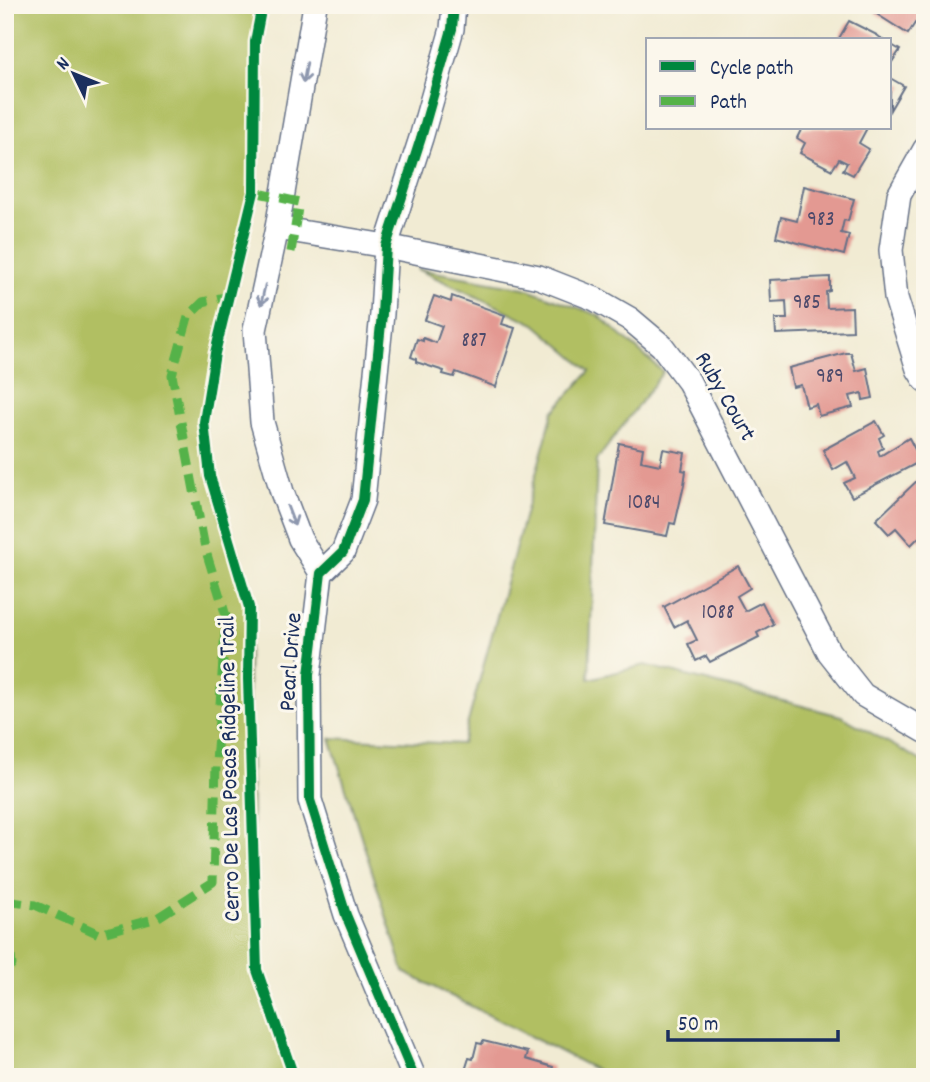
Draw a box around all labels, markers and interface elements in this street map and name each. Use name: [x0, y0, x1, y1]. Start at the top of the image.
north arrow: [38, 38, 108, 108]
legend: [646, 38, 892, 130]
text: N: [51, 52, 77, 77]
text: Cycle path: [710, 55, 793, 85]
one-way arrow: [298, 61, 311, 84]
text: Path: [710, 89, 747, 119]
house number: 983: [807, 206, 835, 236]
one-way arrow: [255, 283, 269, 306]
house number: 985: [793, 289, 821, 319]
house number: 887: [462, 327, 486, 357]
street label: Ruby Court: [685, 346, 763, 448]
house number: 989: [816, 363, 844, 393]
house number: 1084: [627, 489, 661, 519]
one-way arrow: [286, 505, 299, 527]
house number: 1088: [702, 599, 734, 629]
street label: Pearl Drive: [272, 611, 312, 713]
street label: Cerro De Las Posas Ridgeline Trail: [211, 616, 251, 922]
scale bar: [668, 998, 837, 1042]
text: 50 m: [678, 1011, 718, 1041]

